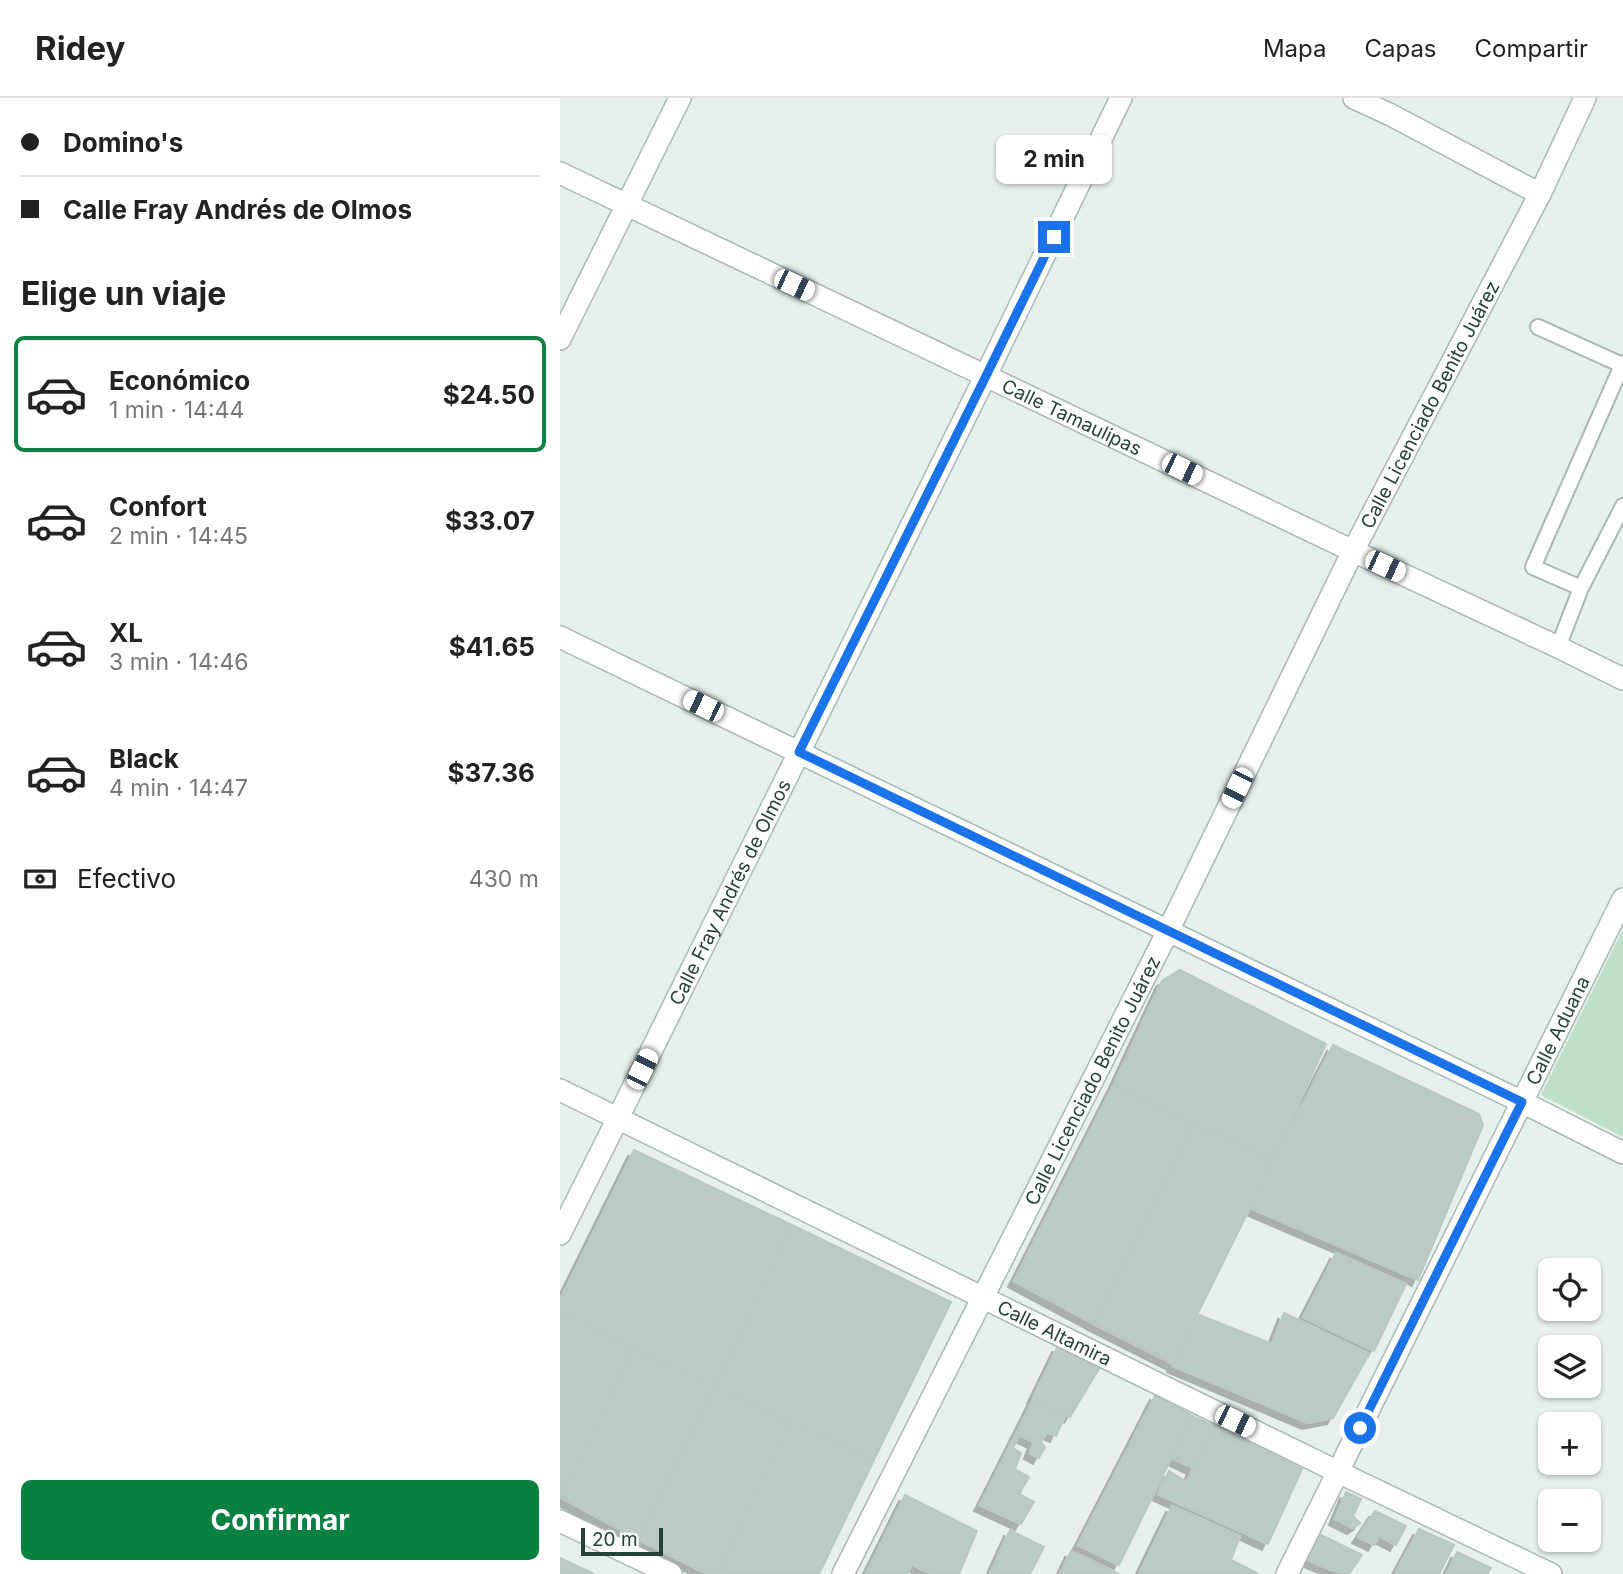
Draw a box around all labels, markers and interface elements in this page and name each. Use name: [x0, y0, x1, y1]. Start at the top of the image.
text: Ridey: [35, 28, 125, 68]
text: Mapa: [1263, 34, 1326, 63]
text: Capas: [1364, 34, 1437, 63]
text: Compartir: [1475, 34, 1588, 63]
text: Domino's: [63, 127, 183, 158]
callout: 2 min: [996, 136, 1112, 184]
text: 2 min: [1023, 145, 1085, 173]
text: Calle Fray Andrés de Olmos: [63, 194, 412, 225]
route end: [1038, 221, 1070, 253]
car: [771, 267, 818, 303]
text: Elige un viaje: [21, 274, 226, 313]
street label: Calle Licenciado Benito Juárez: [1356, 277, 1504, 532]
icon: car: [25, 363, 88, 426]
text: Económico: [109, 365, 250, 396]
street label: Calle Tamaulipas: [998, 374, 1145, 461]
text: $24.50: [443, 379, 535, 410]
text: 1 min · 14:44: [109, 396, 244, 424]
car: [1159, 450, 1206, 488]
icon: car: [25, 489, 88, 552]
text: Confort: [109, 491, 207, 522]
text: $33.07: [445, 505, 535, 536]
text: 2 min · 14:45: [109, 522, 248, 550]
car: [1362, 548, 1409, 584]
icon: car: [25, 615, 88, 678]
text: XL: [109, 617, 143, 648]
text: $41.65: [449, 631, 535, 662]
text: 3 min · 14:46: [109, 648, 249, 676]
car: [680, 687, 727, 725]
icon: car: [25, 741, 88, 804]
text: Black: [109, 743, 179, 774]
text: $37.36: [448, 757, 535, 788]
car: [1219, 765, 1256, 811]
text: 4 min · 14:47: [109, 774, 248, 802]
street label: Calle Fray Andrés de Olmos: [665, 776, 796, 1009]
icon: cash: [21, 860, 59, 898]
text: Efectivo: [77, 863, 176, 894]
text: 430 m: [469, 865, 539, 893]
street label: Calle Licenciado Benito Juárez: [1020, 952, 1165, 1209]
street label: Calle Aduana: [1521, 972, 1595, 1089]
car: [624, 1046, 661, 1092]
map controls: [1538, 1258, 1601, 1552]
button: locate: [1538, 1258, 1601, 1321]
street label: Calle Altamira: [994, 1296, 1115, 1371]
button: layers: [1538, 1335, 1601, 1398]
car: [1212, 1402, 1259, 1440]
route start: [1344, 1412, 1376, 1444]
button: +: [1538, 1412, 1601, 1475]
button: Confirmar: [21, 1480, 539, 1560]
button: −: [1538, 1489, 1601, 1552]
scale bar: [581, 1525, 663, 1557]
text: 20 m: [592, 1528, 638, 1551]

